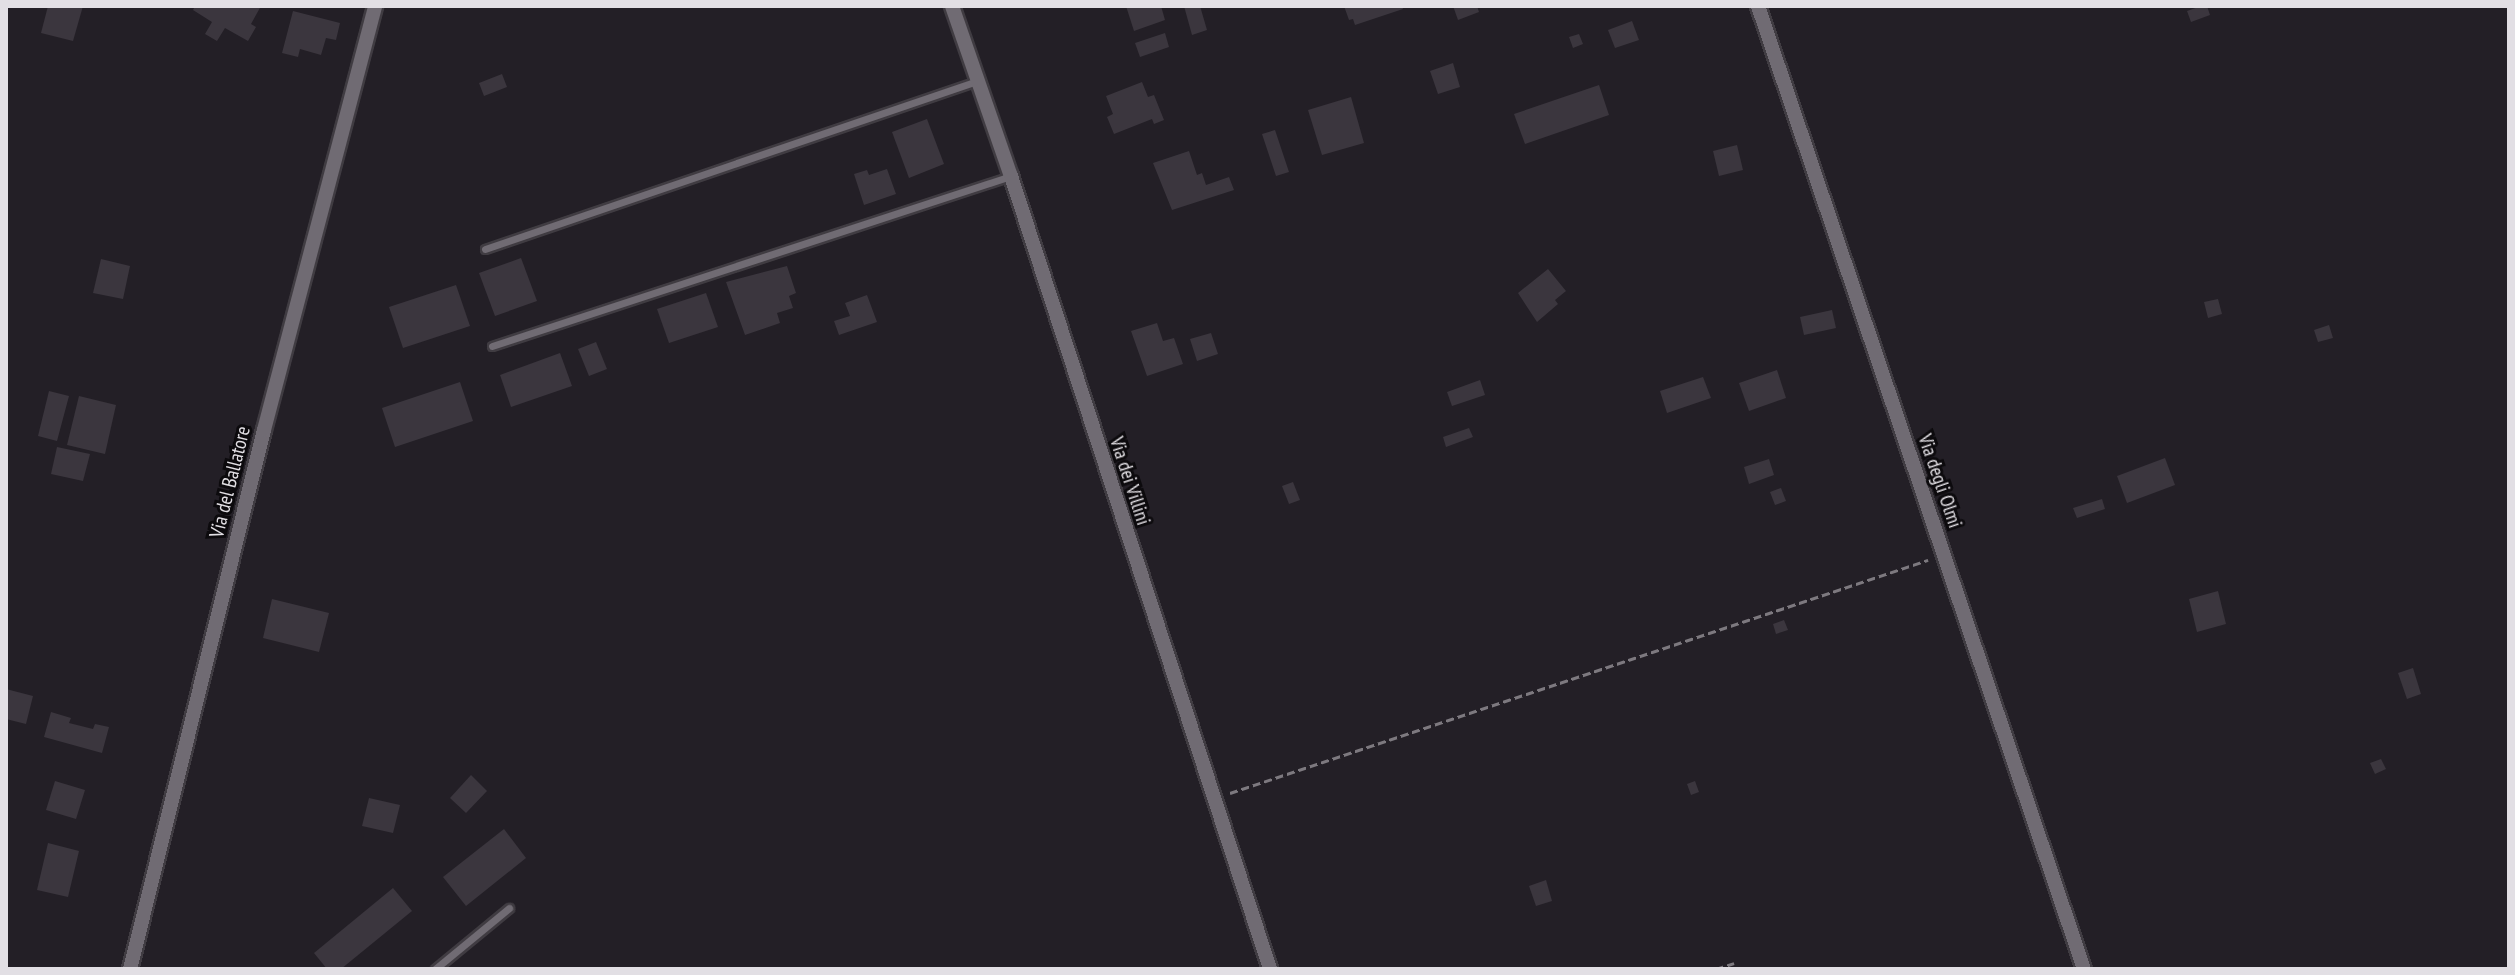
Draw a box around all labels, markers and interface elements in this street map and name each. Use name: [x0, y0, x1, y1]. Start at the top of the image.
street label: Via del Ballatore: [205, 424, 255, 540]
street label: Via degli Olmi: [1913, 431, 1967, 531]
street label: Via dei Villini: [1104, 434, 1156, 528]

